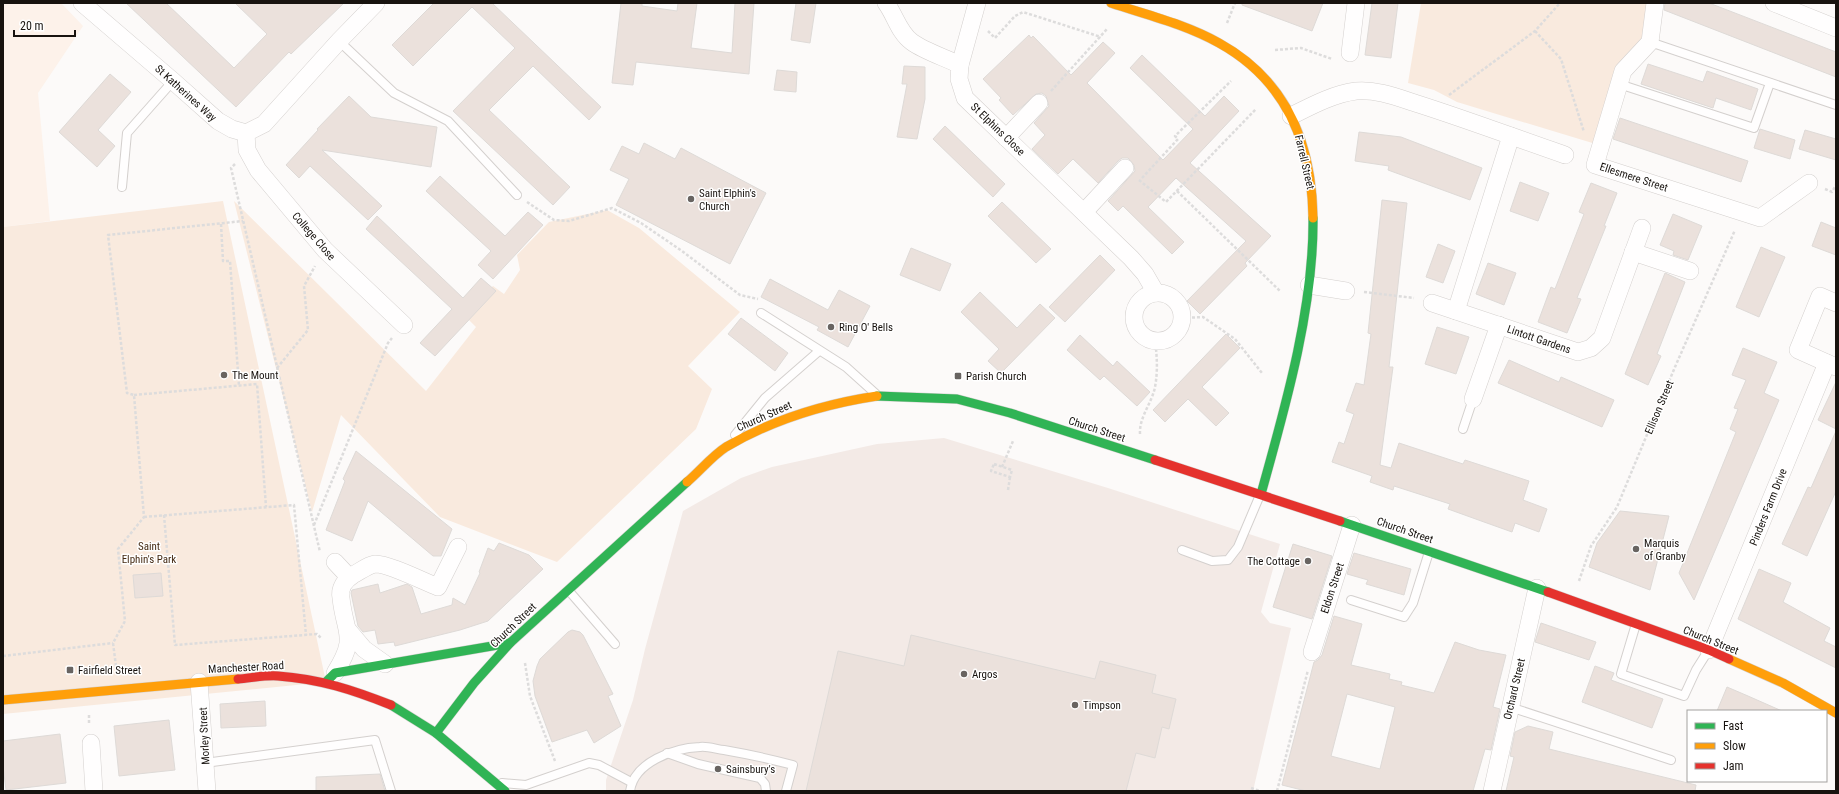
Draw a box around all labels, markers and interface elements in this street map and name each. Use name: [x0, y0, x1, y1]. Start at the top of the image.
scale bar: [14, 12, 75, 38]
text: 20 m: [20, 19, 44, 33]
street label: St Katherines Way: [152, 62, 219, 125]
street label: St Elphins Close: [968, 100, 1027, 158]
street label: Farrell Street: [1292, 134, 1317, 191]
street label: Ellesmere Street: [1598, 160, 1670, 195]
place label: Saint Elphin's Church: [699, 187, 756, 213]
marker: Saint Elphin's Church: [686, 194, 696, 204]
street label: College Close: [289, 210, 338, 263]
place label: Ring O' Bells: [839, 321, 893, 334]
marker: Ring O' Bells: [826, 322, 836, 332]
street label: Lintott Gardens: [1505, 322, 1573, 356]
place label: The Mount: [232, 369, 278, 382]
marker: The Mount: [219, 370, 229, 380]
place label: Parish Church: [966, 370, 1027, 383]
marker: Parish Church: [953, 371, 963, 381]
street label: Ellison Street: [1642, 378, 1677, 436]
street label: Church Street: [735, 399, 794, 434]
street label: Church Street: [1067, 414, 1127, 445]
street label: Pinders Farm Drive: [1747, 467, 1790, 548]
street label: Church Street: [1375, 515, 1435, 546]
place label: Marquis of Granby: [1644, 537, 1686, 563]
park label: Saint Elphin's Park: [122, 540, 176, 566]
marker: Marquis of Granby: [1631, 544, 1641, 554]
place label: The Cottage: [1247, 555, 1300, 568]
marker: The Cottage: [1303, 556, 1313, 566]
street label: Eldon Street: [1318, 561, 1347, 615]
street label: Church Street: [488, 600, 539, 650]
street label: Church Street: [1681, 623, 1741, 658]
street label: Orchard Street: [1501, 657, 1528, 721]
street label: Manchester Road: [208, 659, 284, 676]
place label: Fairfield Street: [78, 664, 141, 677]
marker: Fairfield Street: [65, 665, 75, 675]
place label: Argos: [972, 668, 998, 681]
marker: Argos: [959, 669, 969, 679]
place label: Timpson: [1083, 699, 1121, 712]
marker: Timpson: [1070, 700, 1080, 710]
street label: Morley Street: [196, 707, 212, 765]
legend: [1687, 710, 1827, 782]
text: Fast: [1723, 719, 1744, 733]
text: Slow: [1723, 739, 1746, 753]
text: Jam: [1723, 759, 1744, 773]
place label: Sainsbury's: [726, 763, 775, 776]
marker: Sainsbury's: [713, 764, 723, 774]

